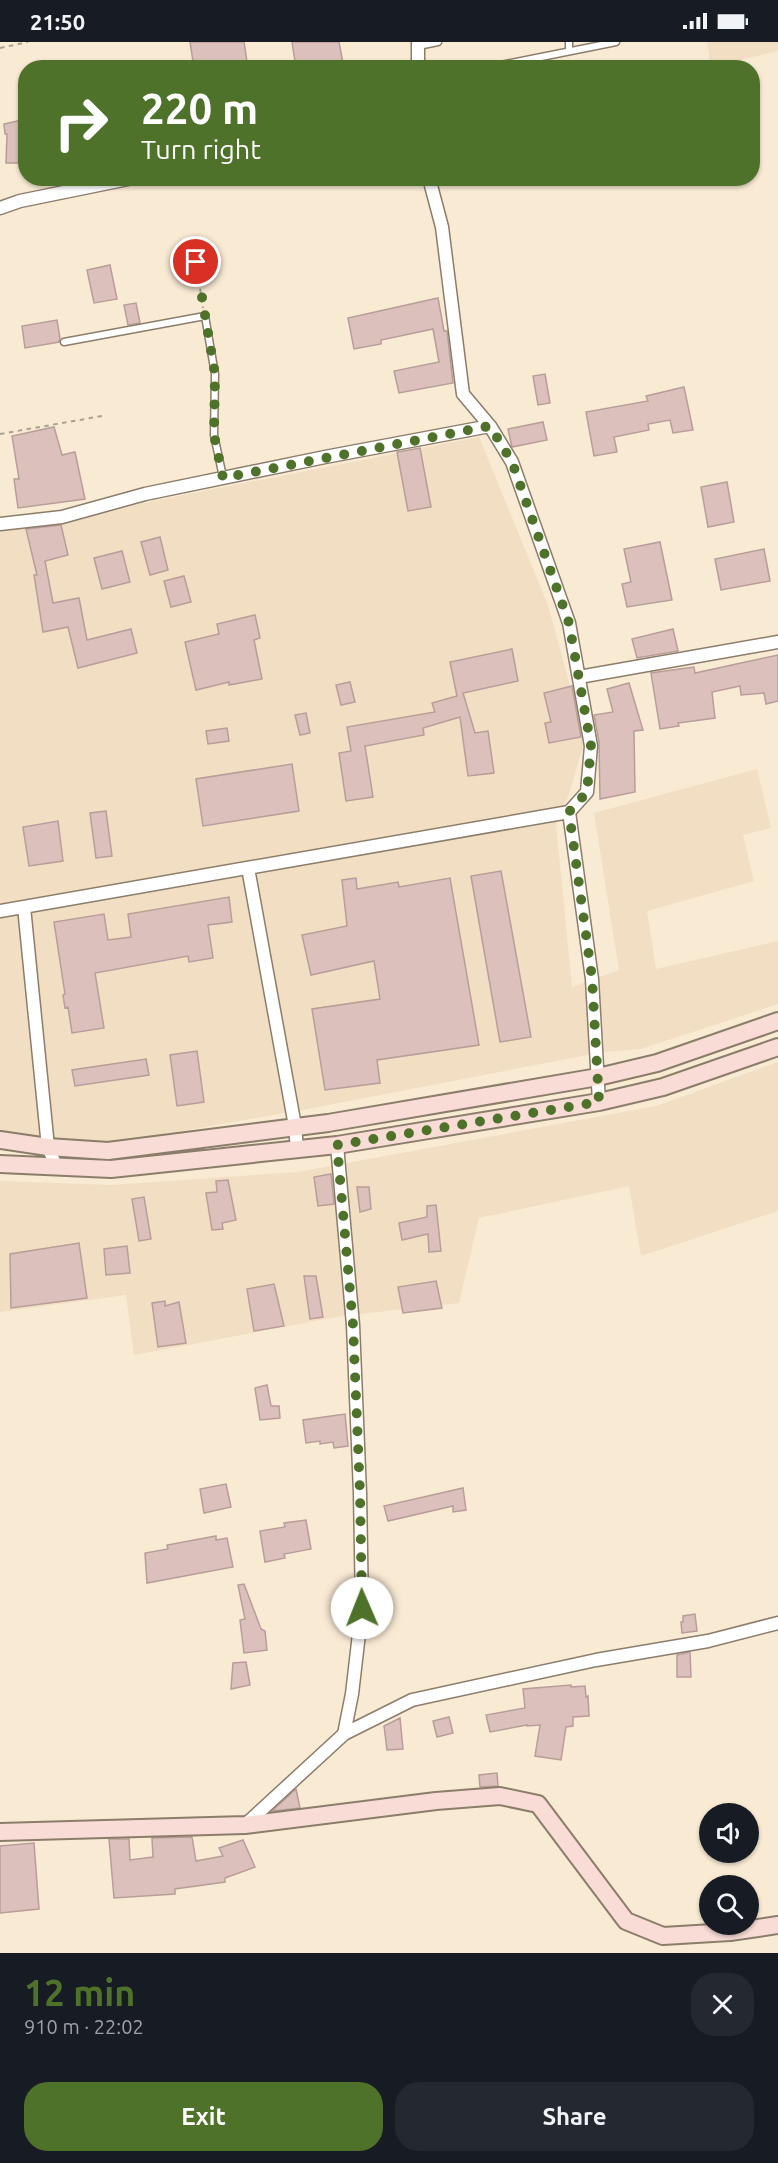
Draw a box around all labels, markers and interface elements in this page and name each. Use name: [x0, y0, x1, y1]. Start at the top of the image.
text: 21:50: [30, 9, 85, 34]
icon: right: [42, 84, 120, 162]
text: 220 m: [141, 85, 258, 132]
text: Turn right: [141, 134, 261, 164]
pin: [170, 236, 221, 287]
icon: arrive: [179, 245, 212, 278]
position arrow: [330, 1576, 394, 1640]
map controls: [699, 1803, 759, 1935]
button: sound: [699, 1803, 759, 1863]
button: search: [699, 1875, 759, 1935]
text: 12 min: [24, 1972, 135, 2013]
button: close: [691, 1973, 754, 2036]
text: 910 m · 22:02: [24, 2015, 144, 2038]
button: Exit: [24, 2082, 383, 2151]
button: Share: [395, 2082, 754, 2151]

